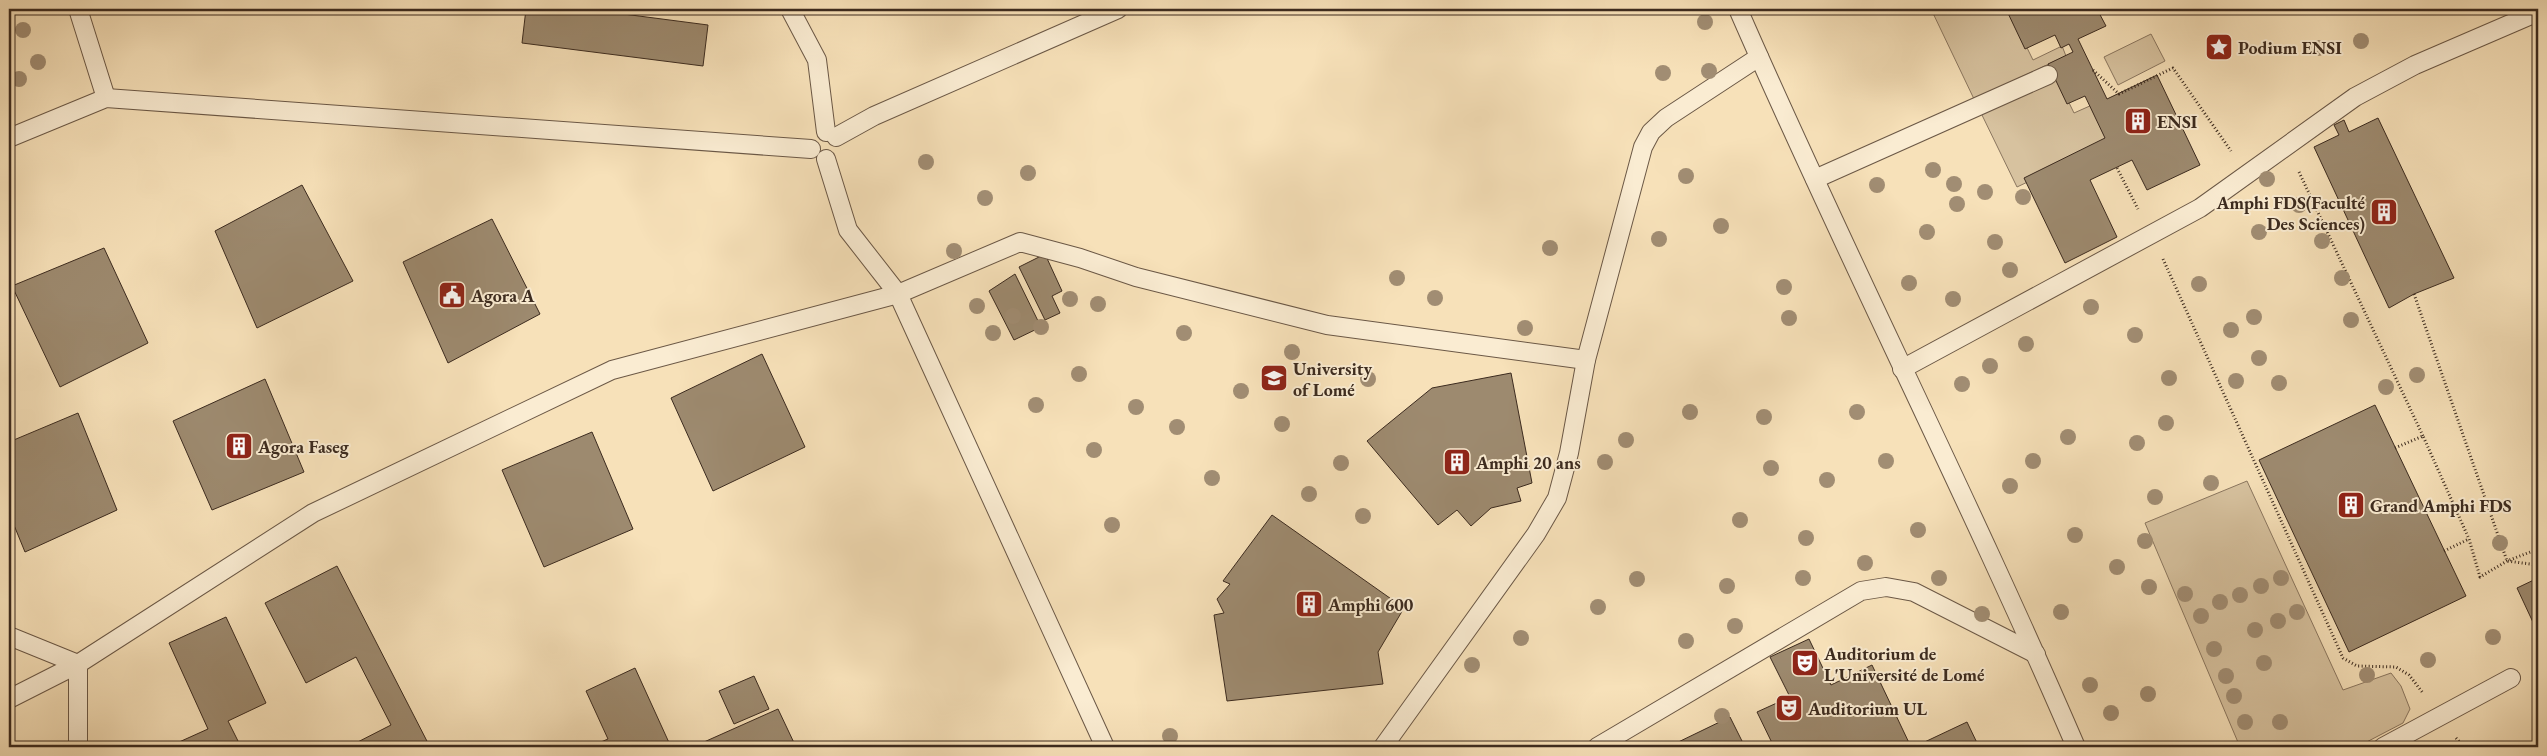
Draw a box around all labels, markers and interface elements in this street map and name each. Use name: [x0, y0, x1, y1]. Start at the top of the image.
place icon: Podium ENSI: [2204, 32, 2234, 62]
place label: Podium ENSI: [2238, 36, 2342, 59]
building icon: ENSI: [2123, 106, 2153, 136]
place label: ENSI: [2157, 110, 2198, 133]
place label: Amphi FDS(Faculté Des Sciences): [2216, 191, 2365, 235]
building icon: Amphi FDS(Faculté Des Sciences): [2369, 197, 2399, 227]
public building icon: Agora A: [437, 280, 467, 310]
place label: Agora A: [470, 284, 535, 307]
place label: University of Lomé: [1293, 357, 1373, 401]
school or university icon: University of Lomé: [1259, 363, 1289, 393]
building icon: Agora Faseg: [224, 431, 254, 461]
place label: Agora Faseg: [257, 435, 350, 458]
building icon: Amphi 20 ans: [1442, 447, 1472, 477]
place label: Amphi 20 ans: [1475, 451, 1581, 474]
building icon: Grand Amphi FDS: [2336, 490, 2366, 520]
place label: Grand Amphi FDS: [2370, 494, 2512, 517]
building icon: Amphi 600: [1294, 589, 1324, 619]
place label: Amphi 600: [1327, 593, 1414, 616]
place label: Auditorium de L'Université de Lomé: [1823, 642, 1985, 686]
theatre icon: Auditorium de L'Université de Lomé: [1790, 648, 1820, 678]
theatre icon: Auditorium UL: [1774, 693, 1804, 723]
place label: Auditorium UL: [1807, 697, 1928, 720]

